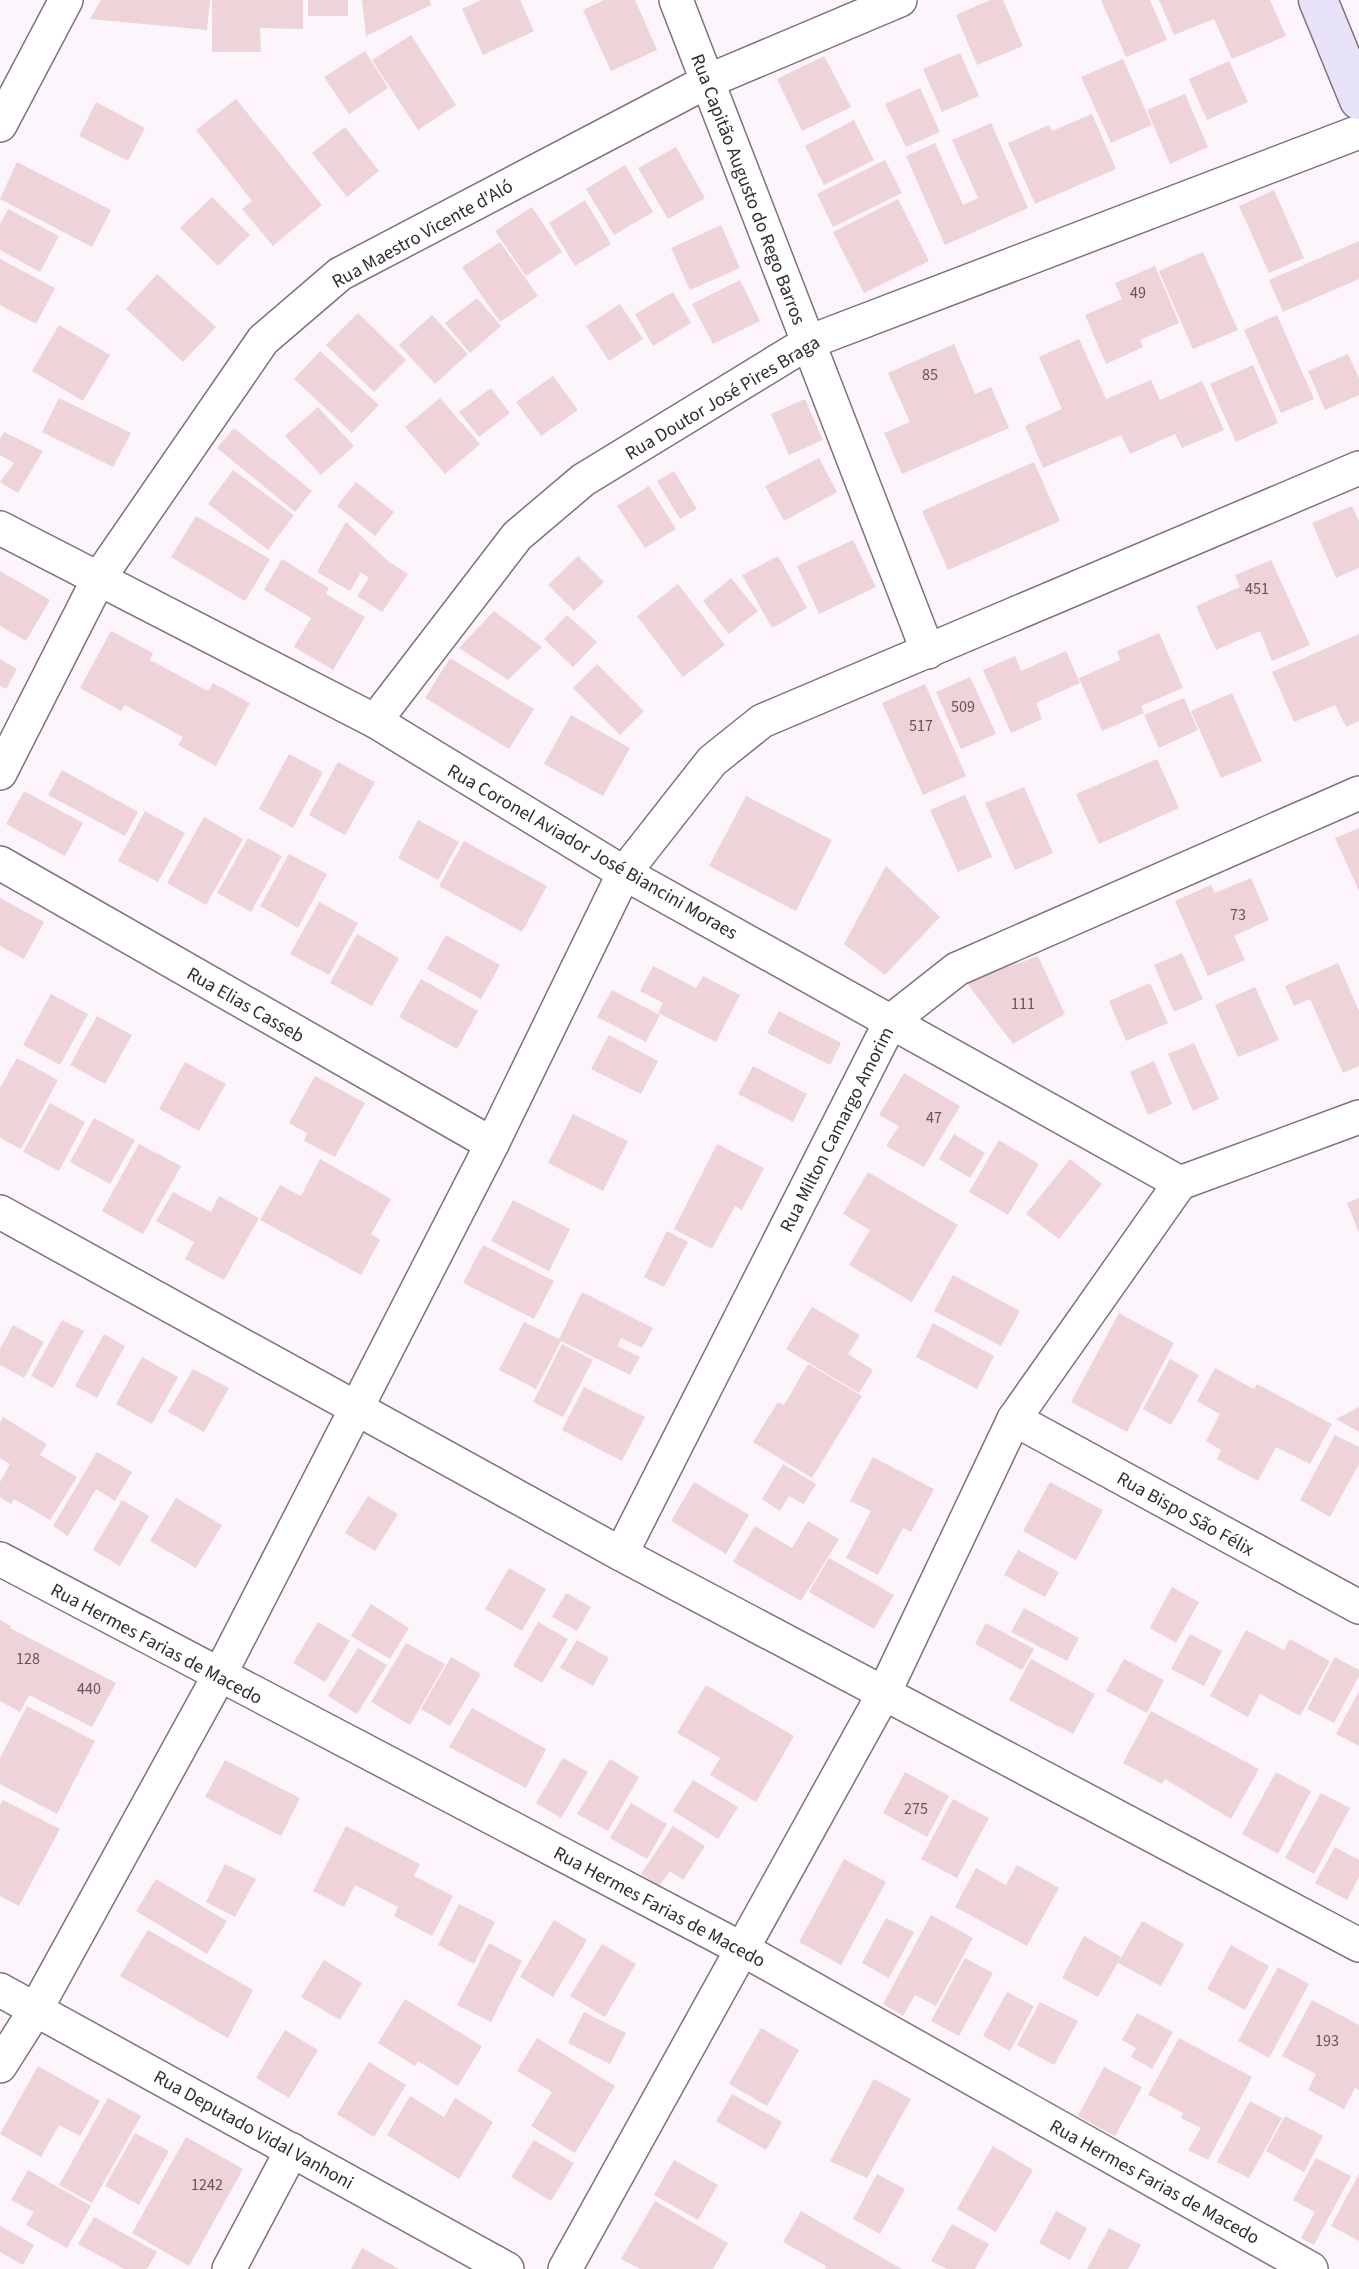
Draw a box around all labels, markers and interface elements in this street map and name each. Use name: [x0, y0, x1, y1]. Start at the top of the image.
street label: Rua Capitão Augusto do Rego Barros: [683, 50, 812, 329]
street label: Rua Maestro Vicente d'Aló: [327, 173, 518, 295]
house number: 49: [1130, 282, 1146, 304]
street label: Rua Doutor José Pires Braga: [620, 329, 825, 467]
house number: 85: [922, 364, 938, 386]
house number: 451: [1245, 578, 1269, 600]
house number: 509: [951, 696, 975, 718]
house number: 517: [909, 715, 933, 737]
street label: Rua Coronel Aviador José Biancini Moraes: [442, 758, 742, 947]
house number: 73: [1230, 904, 1246, 926]
street label: Rua Elias Casseb: [181, 961, 309, 1050]
house number: 111: [1011, 993, 1035, 1015]
street label: Rua Milton Camargo Amorim: [774, 1022, 901, 1237]
house number: 47: [926, 1107, 942, 1129]
street label: Rua Bispo São Félix: [1112, 1465, 1259, 1564]
street label: Rua Hermes Farias de Macedo: [46, 1577, 267, 1712]
house number: 128: [16, 1648, 40, 1670]
house number: 440: [77, 1678, 101, 1700]
house number: 275: [904, 1798, 928, 1820]
street label: Rua Hermes Farias de Macedo: [549, 1840, 770, 1975]
house number: 193: [1315, 2030, 1339, 2052]
street label: Rua Deputado Vidal Vanhoni: [148, 2064, 358, 2197]
street label: Rua Hermes Farias de Macedo: [1044, 2113, 1264, 2251]
house number: 1242: [191, 2174, 223, 2196]

